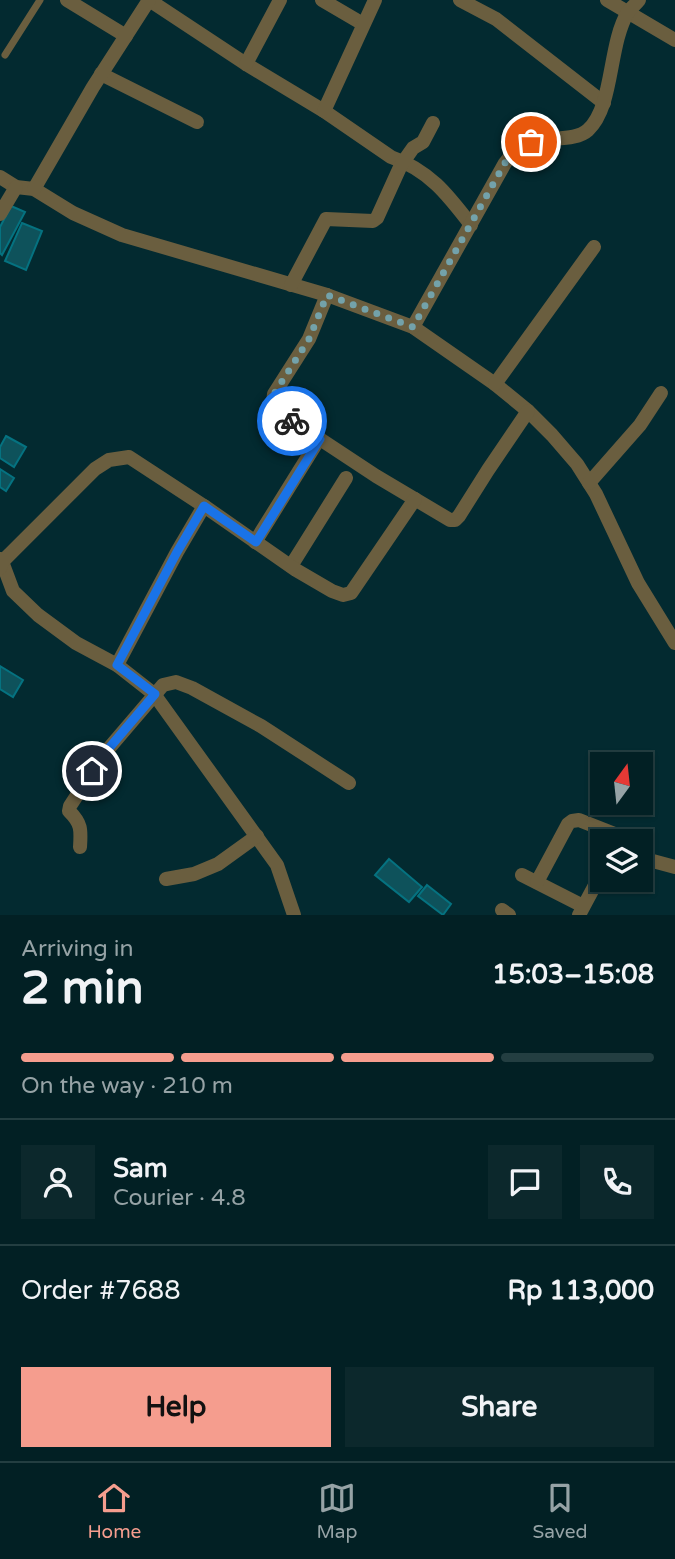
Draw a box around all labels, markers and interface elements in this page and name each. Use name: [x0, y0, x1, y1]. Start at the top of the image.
pin: [501, 112, 561, 172]
icon: bag: [512, 123, 550, 161]
courier: [257, 386, 327, 456]
icon: bike: [273, 402, 311, 440]
pin: [62, 741, 122, 801]
icon: home: [73, 752, 111, 790]
north arrow: [590, 752, 653, 816]
map controls: [590, 752, 653, 892]
button: layers: [590, 829, 653, 892]
text: Arriving in: [21, 935, 134, 963]
text: 15:03–15:08: [492, 959, 654, 990]
text: 2 min: [21, 961, 144, 1016]
text: On the way · 210 m: [21, 1072, 233, 1100]
button: person: [21, 1145, 95, 1219]
button: chat: [488, 1145, 562, 1219]
button: phone: [580, 1145, 654, 1219]
text: Sam: [113, 1153, 168, 1184]
text: Courier · 4.8: [113, 1184, 246, 1212]
text: Order #7688: [21, 1275, 181, 1306]
text: Rp 113,000: [508, 1275, 654, 1306]
button: Help: [21, 1367, 331, 1447]
button: Share: [345, 1367, 654, 1447]
tab: Home: [88, 1479, 141, 1543]
tab: Map: [316, 1479, 357, 1543]
tab: Saved: [533, 1479, 587, 1543]

